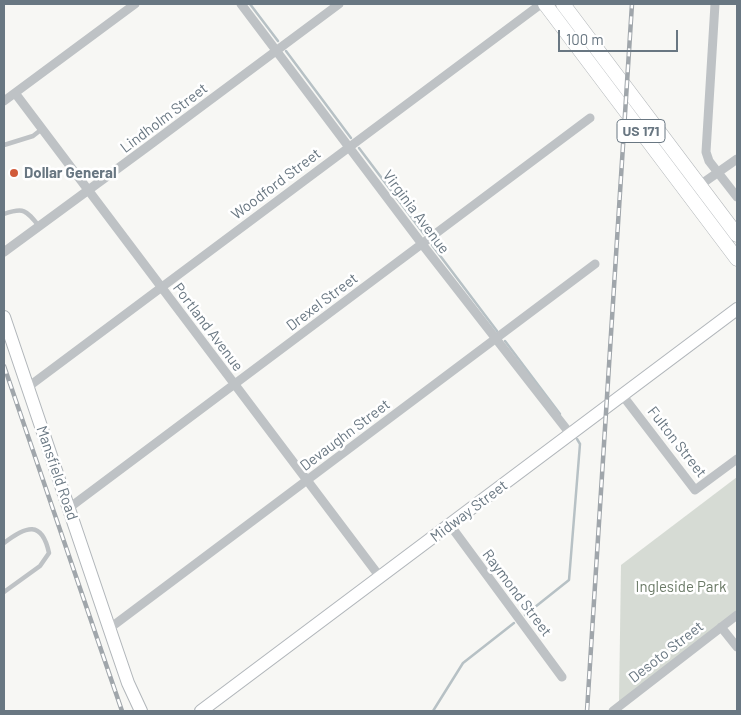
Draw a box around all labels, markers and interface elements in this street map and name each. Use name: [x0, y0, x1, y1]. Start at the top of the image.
scale bar: [561, 20, 681, 52]
text: 100 m: [566, 30, 604, 48]
street label: Lindholm Street: [117, 79, 211, 157]
road number: US 171: [617, 120, 665, 142]
street label: Woodford Street: [228, 145, 324, 223]
place label: Dollar General: [24, 164, 117, 182]
marker: Dollar General: [8, 167, 20, 179]
street label: Virginia Avenue: [379, 167, 453, 257]
street label: Drexel Street: [283, 269, 361, 335]
street label: Portland Avenue: [169, 279, 247, 375]
street label: Devaughn Street: [297, 395, 393, 475]
street label: Fulton Street: [644, 403, 710, 481]
street label: Mansfield Road: [32, 423, 82, 523]
street label: Midway Street: [427, 476, 511, 546]
street label: Raymond Street: [478, 546, 556, 640]
park label: Ingleside Park: [635, 578, 727, 596]
street label: Desoto Street: [625, 617, 707, 687]

